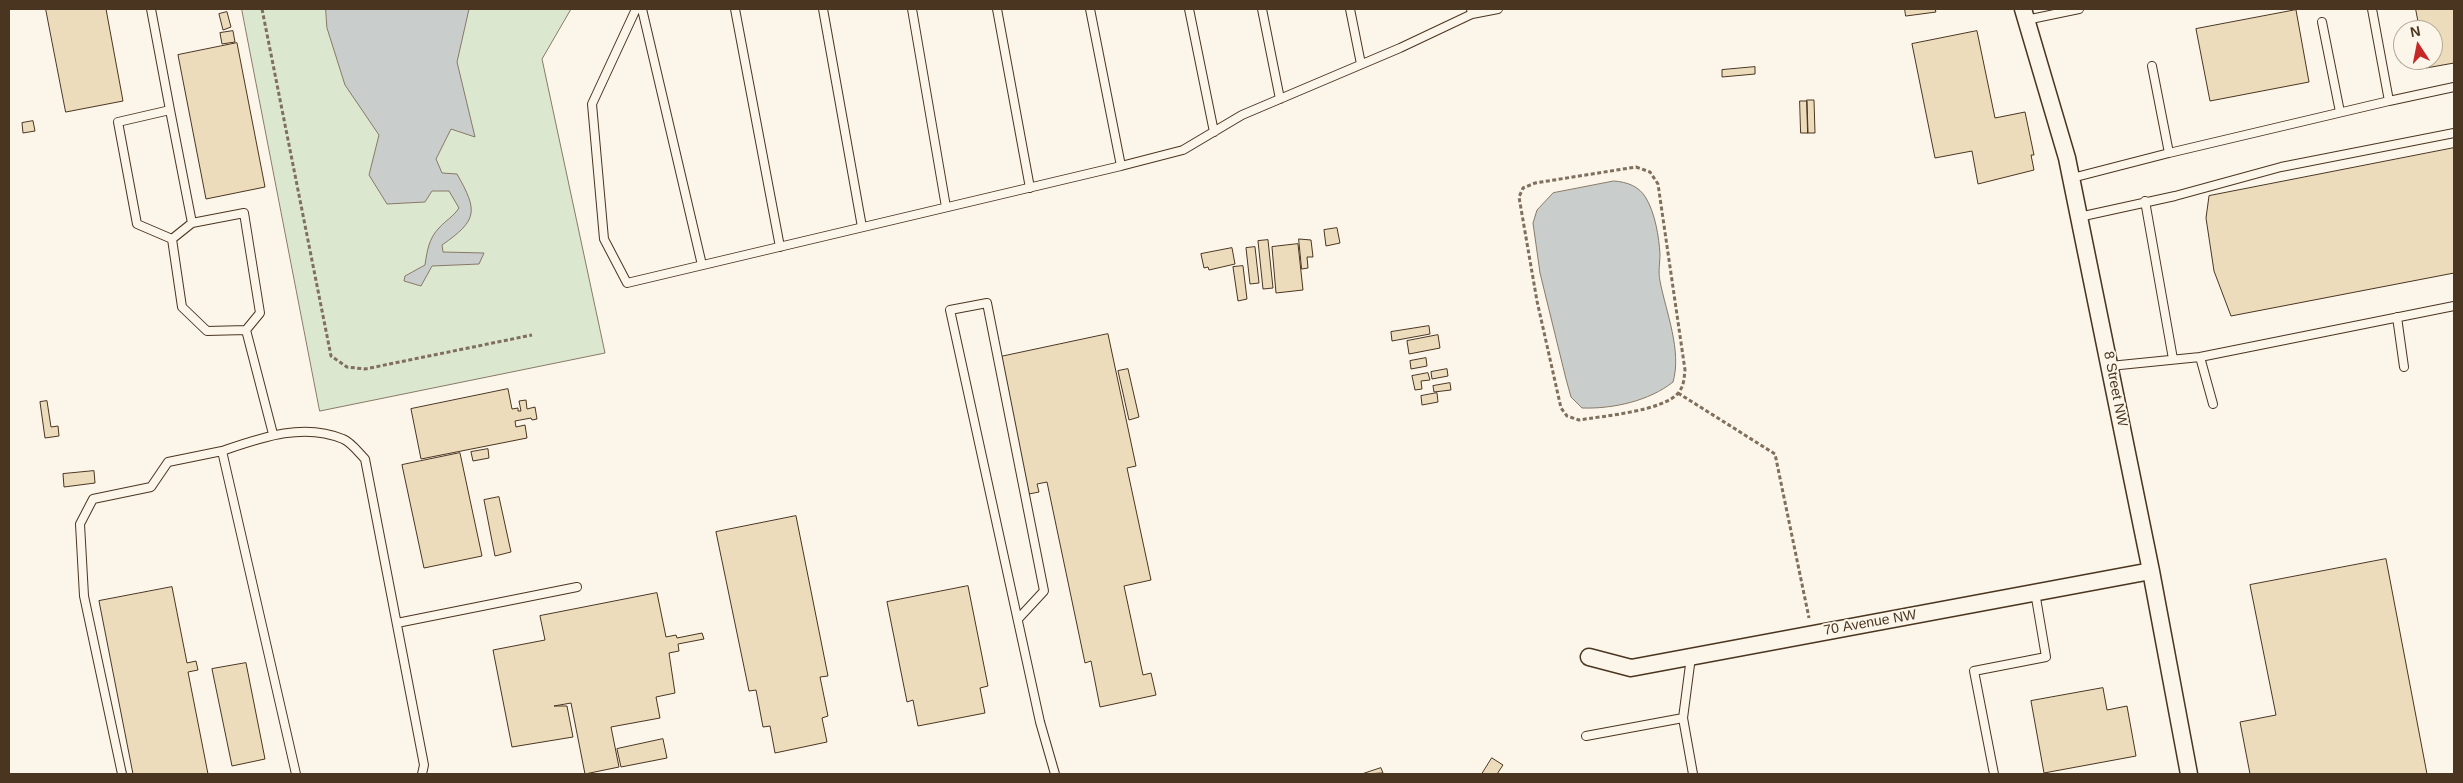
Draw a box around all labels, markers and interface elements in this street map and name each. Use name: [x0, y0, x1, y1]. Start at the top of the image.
north arrow: [2393, 20, 2443, 70]
text: N: [2409, 22, 2422, 40]
street label: 8 Street NW: [2099, 350, 2131, 428]
street label: 70 Avenue NW: [1822, 607, 1918, 639]

